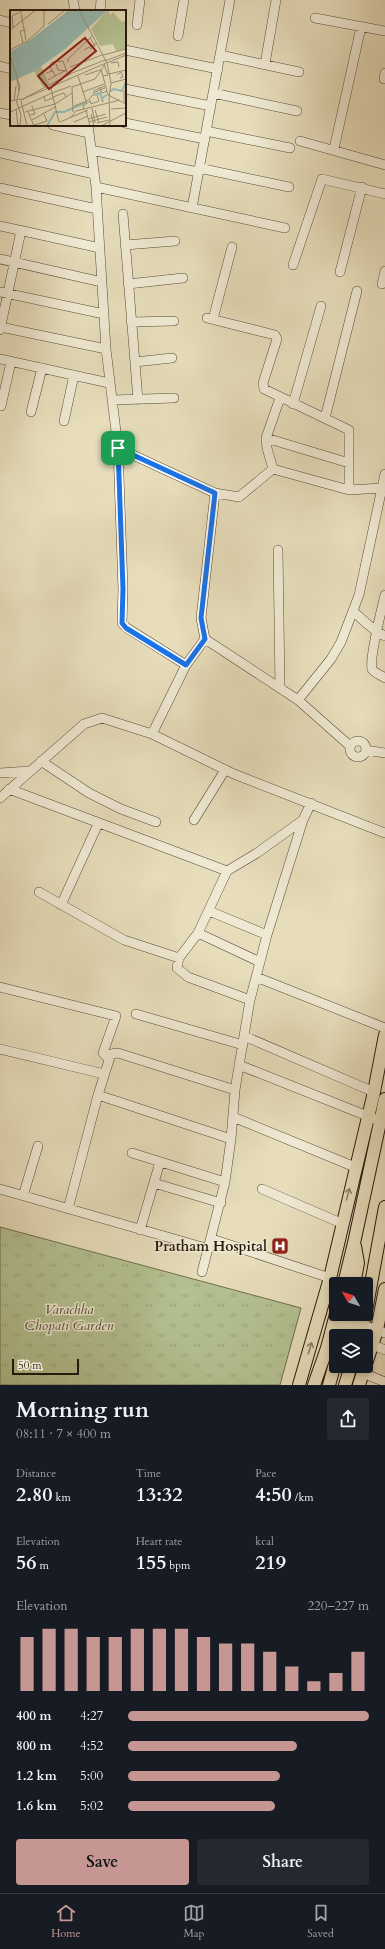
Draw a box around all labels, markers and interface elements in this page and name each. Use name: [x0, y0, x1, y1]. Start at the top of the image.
inset map: [10, 10, 126, 126]
pin: [101, 431, 135, 465]
icon: arrive: [107, 437, 129, 459]
one-way arrow: [345, 1188, 353, 1201]
hospital icon: Pratham Hospital: [270, 1236, 290, 1256]
place label: Pratham Hospital: [154, 1237, 267, 1256]
north arrow: [329, 1277, 373, 1321]
map controls: [329, 1277, 373, 1373]
park label: Varachha Chopati Garden: [24, 1300, 114, 1335]
button: layers: [329, 1329, 373, 1373]
one-way arrow: [307, 1341, 314, 1354]
scale bar: [12, 1357, 79, 1376]
text: 50 m: [18, 1358, 42, 1373]
text: Morning run: [16, 1395, 149, 1425]
button: share: [327, 1398, 369, 1440]
text: 08:11 · 7 × 400 m: [16, 1425, 111, 1443]
text: Distance: [16, 1466, 56, 1481]
text: Time: [136, 1466, 161, 1481]
text: Pace: [255, 1466, 277, 1481]
text: 2.80: [16, 1481, 53, 1508]
text: 13:32: [136, 1481, 182, 1508]
text: 4:50: [255, 1481, 292, 1508]
text: km: [53, 1490, 71, 1505]
text: /km: [292, 1490, 314, 1505]
text: Elevation: [16, 1534, 60, 1549]
text: Heart rate: [136, 1534, 182, 1549]
text: kcal: [255, 1534, 274, 1549]
text: 56: [16, 1549, 37, 1576]
text: 155: [136, 1549, 166, 1576]
text: 219: [255, 1549, 286, 1576]
text: m: [37, 1558, 49, 1573]
text: bpm: [166, 1558, 190, 1573]
text: Elevation: [16, 1597, 68, 1615]
text: 220–227 m: [307, 1597, 369, 1615]
text: 400 m: [16, 1707, 51, 1725]
text: 4:27: [80, 1707, 103, 1725]
text: 800 m: [16, 1737, 51, 1755]
text: 4:52: [80, 1737, 103, 1755]
text: 1.2 km: [16, 1767, 57, 1785]
text: 5:00: [80, 1767, 103, 1785]
text: 1.6 km: [16, 1797, 57, 1815]
text: 5:02: [80, 1797, 103, 1815]
button: Save: [16, 1839, 189, 1885]
button: Share: [197, 1839, 369, 1885]
tab: Home: [51, 1902, 81, 1941]
tab: Map: [183, 1902, 205, 1941]
tab: Saved: [307, 1902, 334, 1941]

